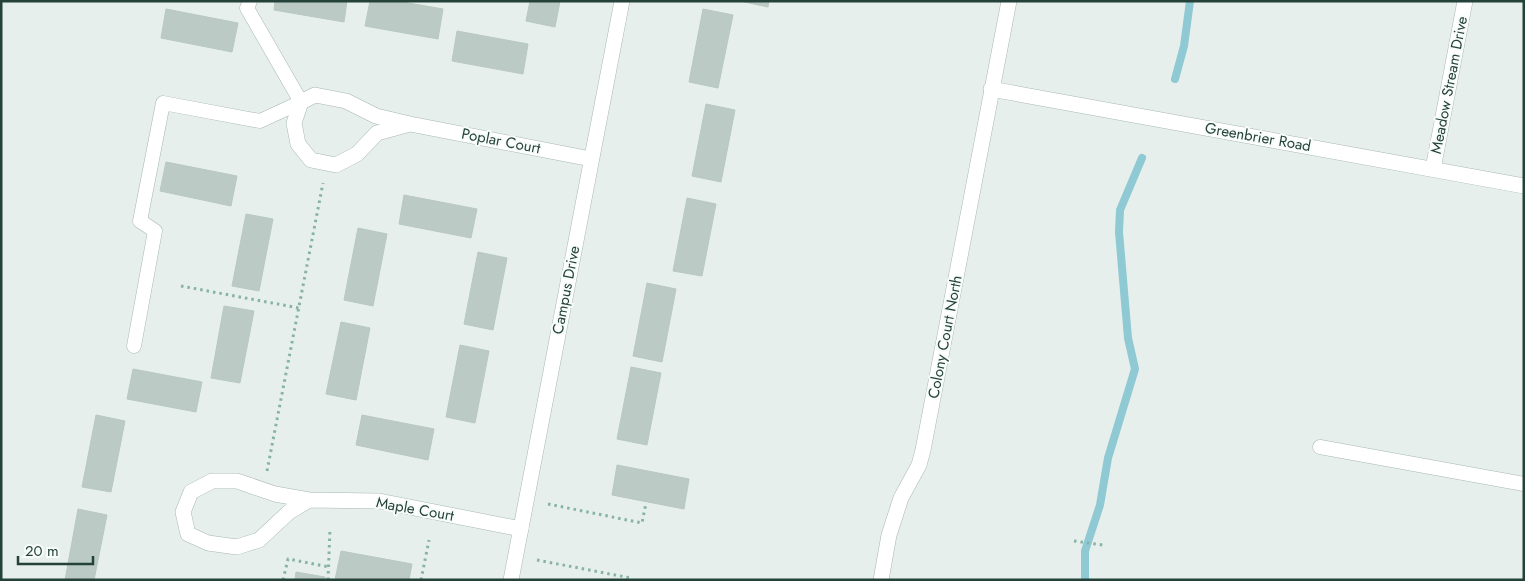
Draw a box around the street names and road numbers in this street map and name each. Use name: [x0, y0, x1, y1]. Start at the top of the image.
street label: Meadow Stream Drive: [1425, 14, 1473, 156]
street label: Greenbrier Road: [1203, 117, 1313, 157]
street label: Poplar Court: [460, 123, 543, 159]
street label: Campus Drive: [547, 244, 585, 336]
street label: Colony Court North: [922, 274, 968, 400]
street label: Maple Court: [374, 491, 456, 527]

